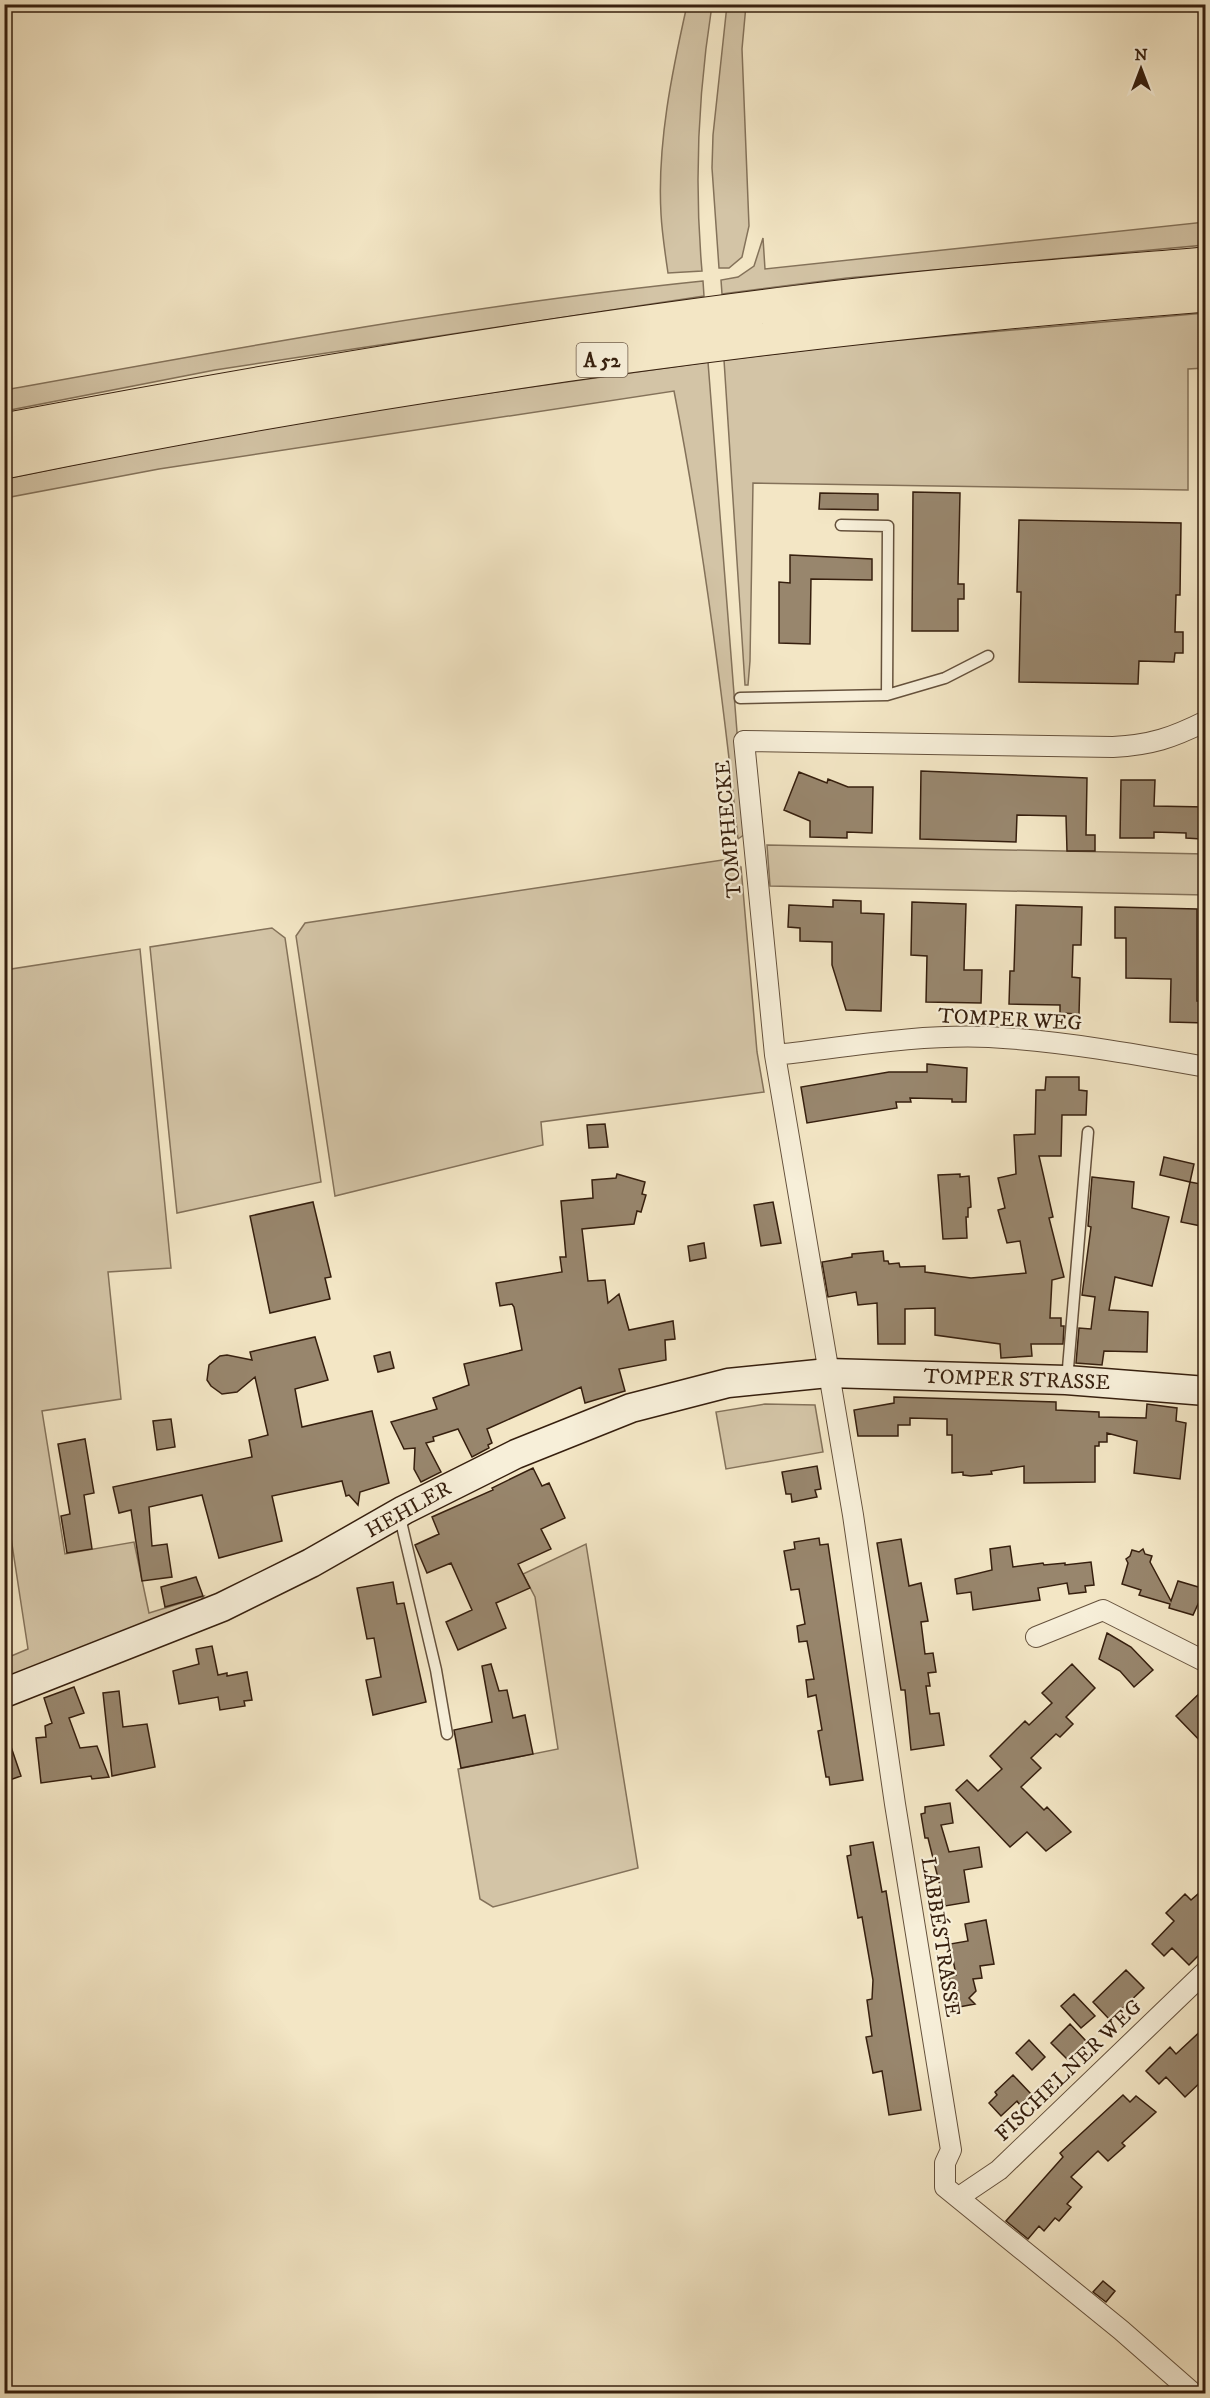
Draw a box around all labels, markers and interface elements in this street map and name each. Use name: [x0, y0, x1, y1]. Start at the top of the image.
north arrow: [1111, 39, 1171, 99]
text: N: [1134, 45, 1148, 65]
road number: A 52: [576, 343, 628, 377]
street label: TOMPHECKE: [710, 759, 748, 899]
street label: TOMPER WEG: [937, 1003, 1083, 1037]
street label: TOMPER STRASSE: [923, 1364, 1111, 1396]
street label: HEHLER: [361, 1476, 456, 1544]
street label: LABBÉSTRASSE: [915, 1855, 966, 2019]
street label: FISCHELNER WEG: [990, 1994, 1148, 2147]

